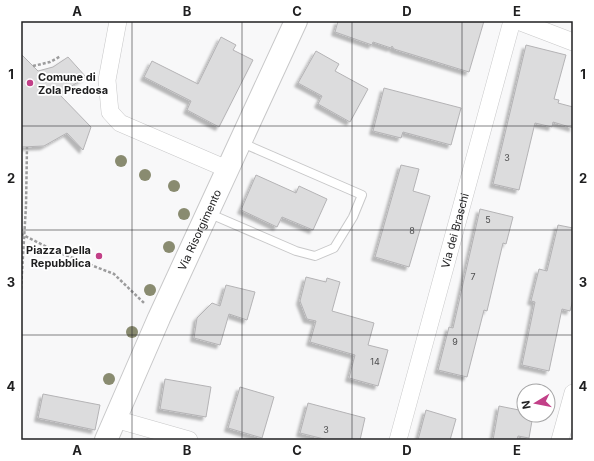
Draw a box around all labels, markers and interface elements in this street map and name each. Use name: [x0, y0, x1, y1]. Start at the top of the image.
text: A: [72, 3, 82, 19]
text: B: [183, 3, 192, 19]
text: C: [292, 3, 302, 19]
text: D: [402, 3, 412, 19]
text: E: [513, 3, 521, 19]
text: 1: [8, 66, 14, 82]
text: 1: [580, 66, 586, 82]
place label: Comune di Zola Predosa: [38, 70, 108, 97]
marker: Comune di Zola Predosa: [25, 78, 35, 88]
house number: 3: [504, 152, 510, 163]
text: 2: [7, 170, 15, 186]
text: 2: [579, 170, 587, 186]
street label: Via Risorgimento: [175, 187, 225, 273]
street label: Via dei Braschi: [438, 191, 472, 270]
house number: 5: [485, 214, 491, 225]
house number: 8: [409, 225, 415, 236]
place label: Piazza Della Repubblica: [26, 243, 91, 270]
marker: Piazza Della Repubblica: [94, 251, 104, 261]
house number: 7: [470, 271, 476, 282]
text: 3: [7, 274, 15, 290]
text: 3: [579, 274, 587, 290]
house number: 9: [452, 336, 458, 347]
house number: 14: [370, 356, 380, 367]
text: 4: [7, 378, 16, 394]
text: 4: [579, 378, 588, 394]
north arrow: [516, 383, 556, 423]
text: N: [519, 399, 534, 410]
house number: 3: [323, 424, 329, 435]
text: A: [72, 442, 82, 458]
text: B: [183, 442, 192, 458]
text: C: [292, 442, 302, 458]
text: D: [402, 442, 412, 458]
text: E: [513, 442, 521, 458]

